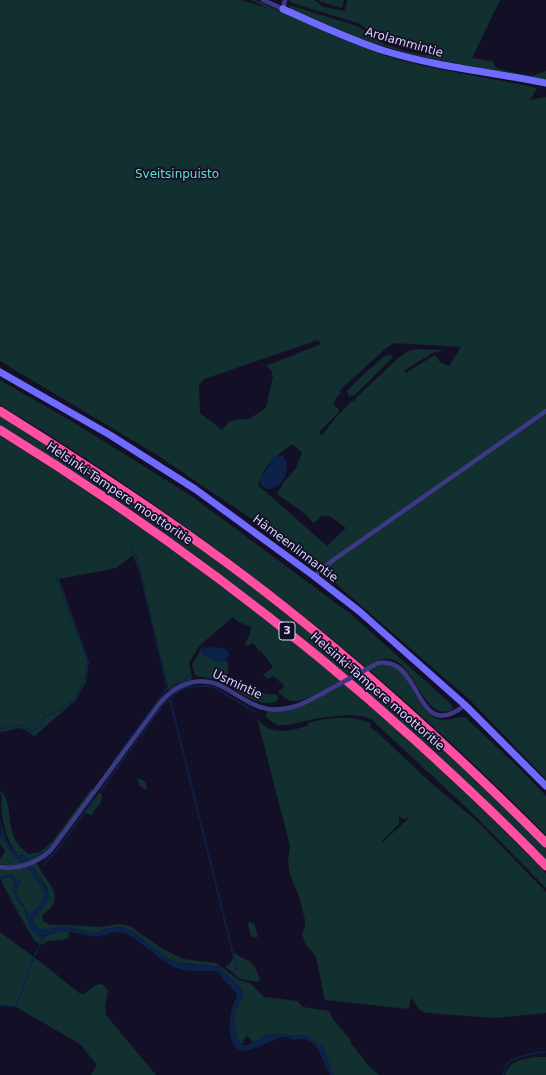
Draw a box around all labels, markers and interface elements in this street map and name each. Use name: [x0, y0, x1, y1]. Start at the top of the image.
street label: Arolammintie: [363, 25, 445, 61]
park label: Sveitsinpuisto: [135, 168, 219, 182]
street label: Helsinki-Tampere moottoritie: [43, 440, 195, 548]
street label: Hämeenlinnantie: [250, 512, 340, 586]
road number: 3: [279, 622, 295, 640]
street label: Helsinki-Tampere moottoritie: [307, 630, 447, 754]
street label: Usmintie: [210, 667, 264, 703]

